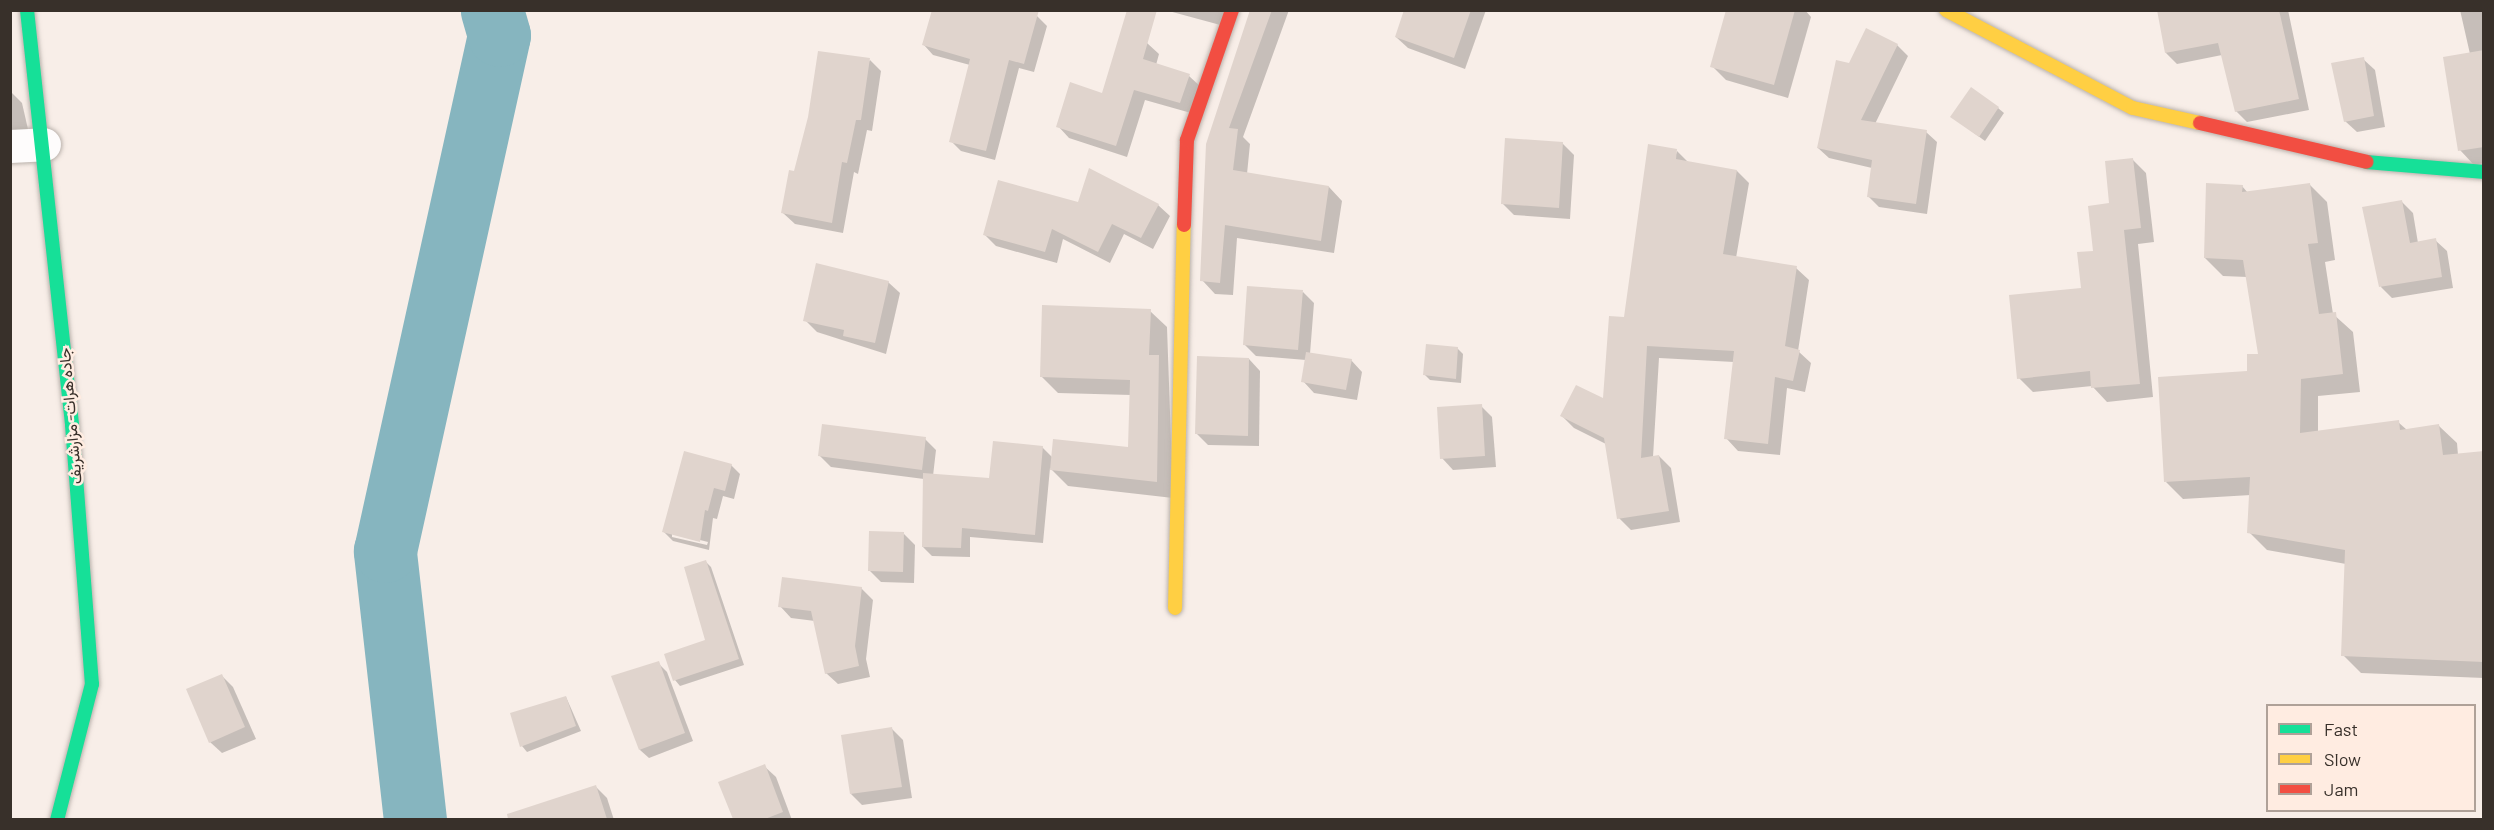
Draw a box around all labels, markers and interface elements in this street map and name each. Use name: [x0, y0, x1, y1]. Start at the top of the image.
street label: جاده هرات- مزارشریف: [54, 347, 86, 485]
legend: [2266, 704, 2476, 812]
text: Fast: [2324, 718, 2358, 740]
text: Slow: [2324, 748, 2361, 770]
text: Jam: [2324, 778, 2358, 800]

